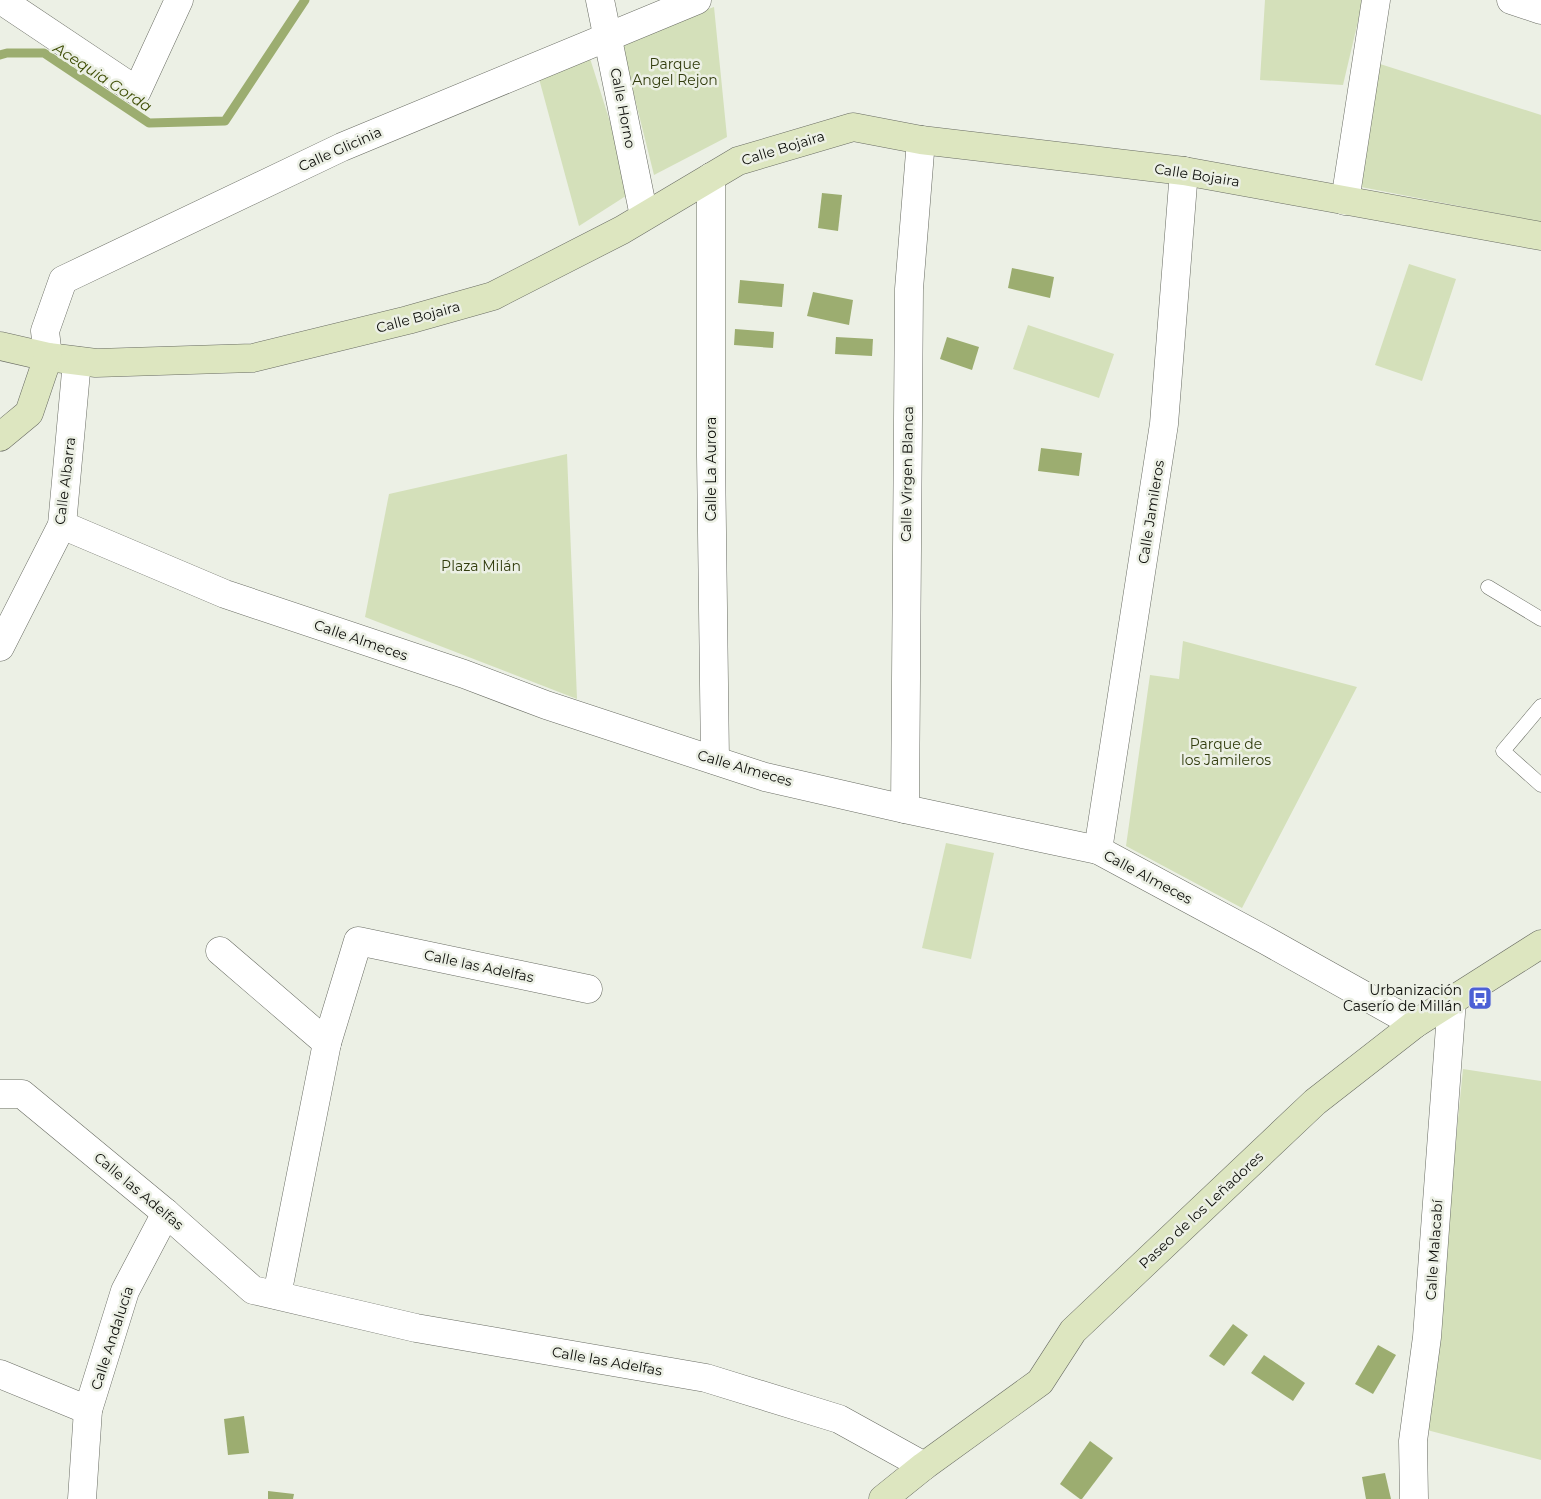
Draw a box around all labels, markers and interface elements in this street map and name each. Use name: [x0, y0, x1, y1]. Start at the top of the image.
water label: Acequia Gorda: [49, 38, 156, 116]
park label: Parque Angel Rejon: [632, 55, 718, 89]
street label: Calle Horno: [606, 66, 640, 150]
street label: Calle Glicinia: [296, 123, 384, 175]
street label: Calle Bojaira: [739, 127, 827, 169]
street label: Calle Bojaira: [1153, 159, 1241, 191]
street label: Calle Bojaira: [374, 297, 462, 337]
street label: Calle Virgen Blanca: [897, 406, 917, 542]
street label: Calle La Aurora: [702, 417, 720, 521]
street label: Calle Albarra: [51, 436, 79, 526]
street label: Calle Jamileros: [1134, 459, 1168, 565]
park label: Plaza Milán: [441, 557, 521, 575]
street label: Calle Almeces: [312, 616, 410, 664]
park label: Parque de los Jamileros: [1181, 735, 1271, 769]
street label: Calle Almeces: [695, 746, 795, 790]
street label: Calle Almeces: [1101, 846, 1196, 908]
street label: Calle las Adelfas: [423, 946, 536, 986]
place label: Urbanización Caserío de Millán: [1343, 981, 1462, 1015]
bus stop icon: Urbanización Caserío de Millán: [1467, 985, 1493, 1011]
street label: Paseo de los Leñadores: [1135, 1147, 1267, 1272]
street label: Calle las Adelfas: [90, 1148, 188, 1234]
street label: Calle Malacabí: [1422, 1198, 1447, 1301]
street label: Calle Andalucía: [87, 1284, 137, 1392]
street label: Calle las Adelfas: [550, 1342, 664, 1380]

